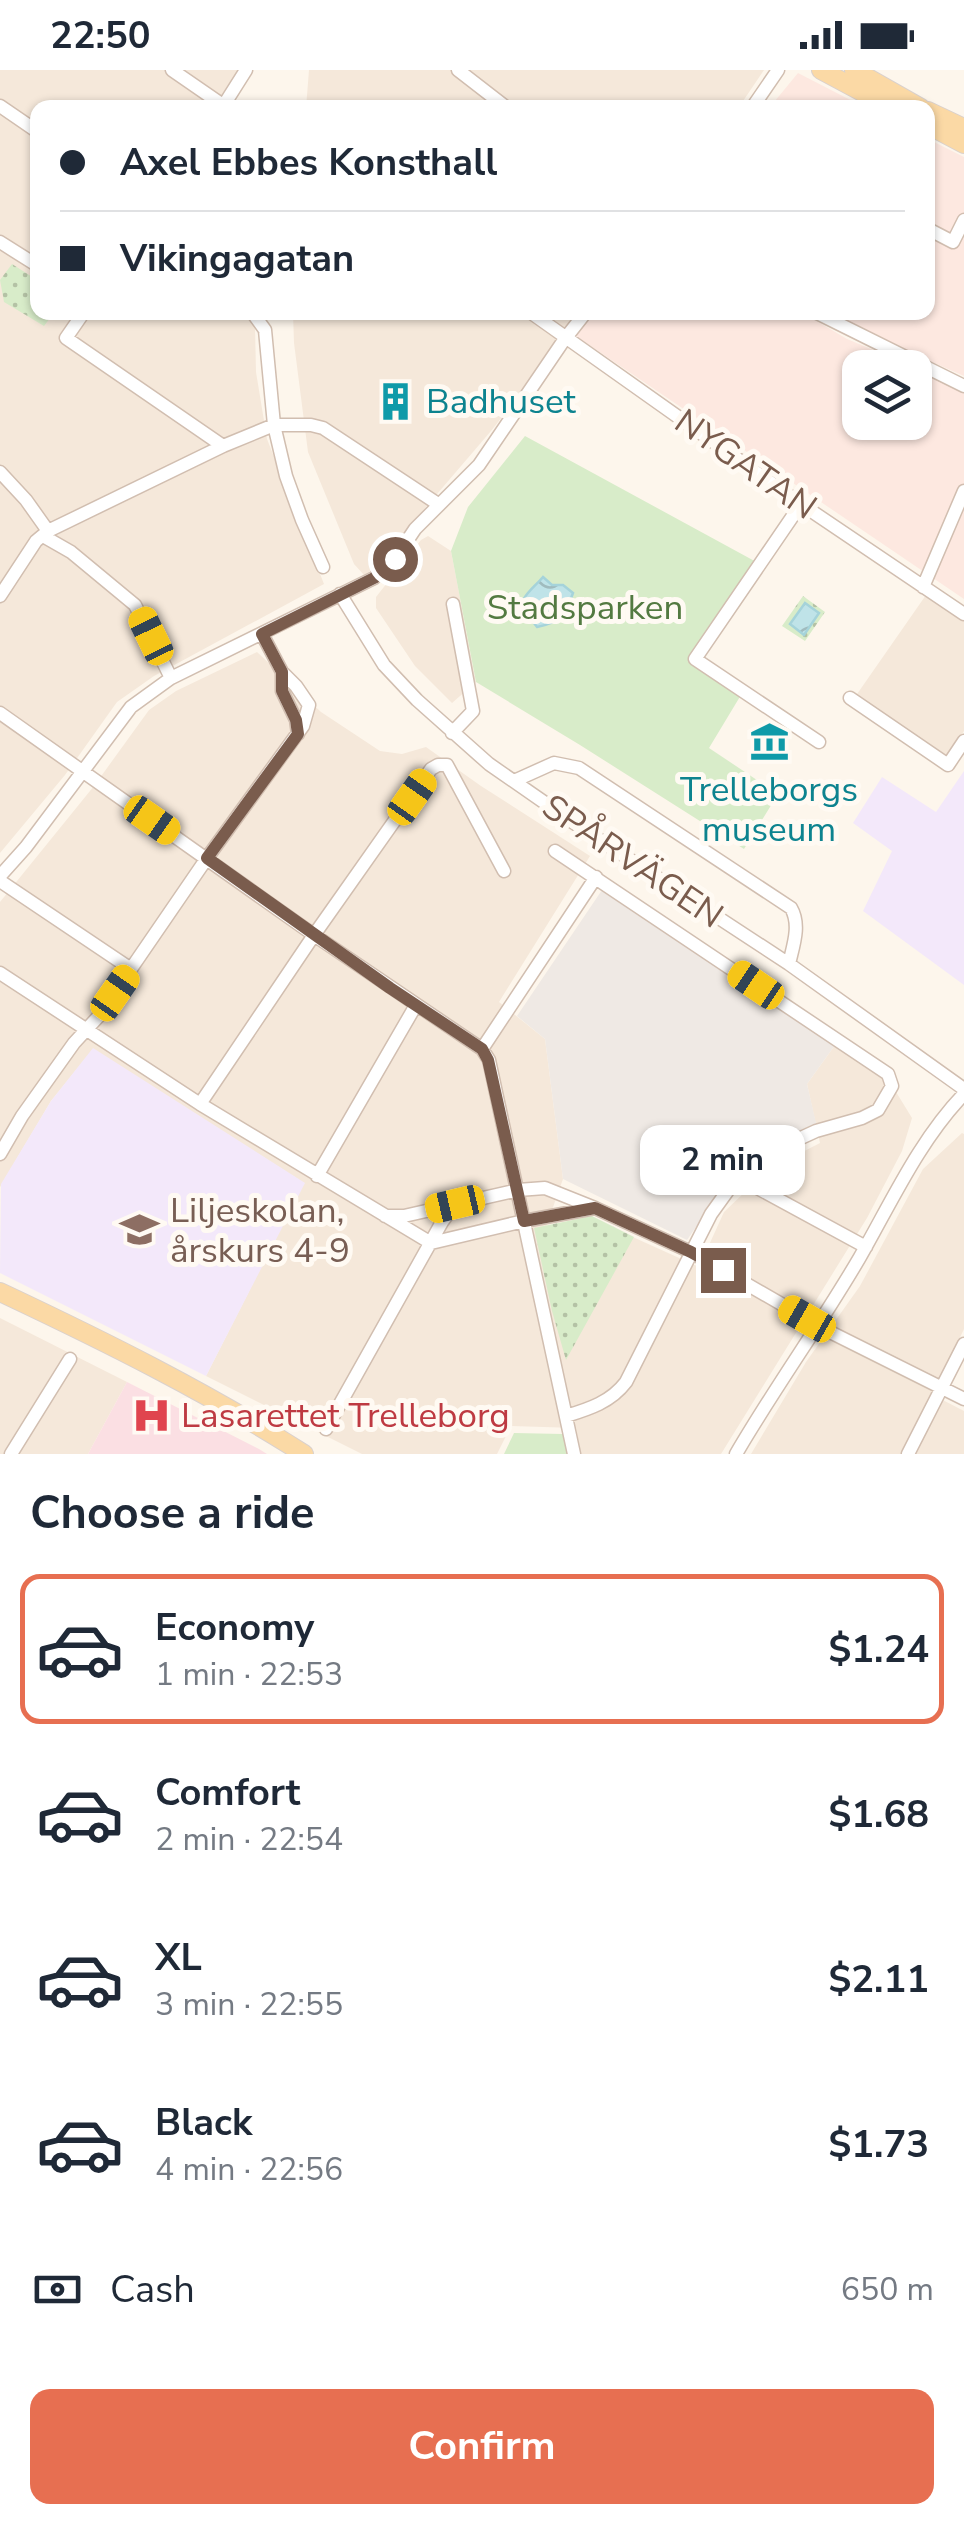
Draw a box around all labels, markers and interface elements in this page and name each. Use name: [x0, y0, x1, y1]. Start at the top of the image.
text: 22:50: [50, 10, 151, 61]
text: Axel Ebbes Konsthall: [120, 137, 497, 188]
text: Vikingagatan: [120, 233, 354, 284]
map controls: [842, 350, 932, 440]
button: layers: [842, 350, 932, 440]
place label: Badhuset: [426, 378, 577, 425]
building icon: Badhuset: [375, 380, 417, 422]
street label: NYGATAN: [665, 398, 826, 530]
route start: [373, 537, 418, 582]
park label: Stadsparken: [487, 584, 683, 631]
car: [124, 602, 178, 670]
museum icon: Trelleborgs museum: [748, 721, 790, 763]
car: [383, 764, 441, 830]
place label: Trelleborgs museum: [680, 766, 858, 853]
street label: SPÅRVÄGEN: [533, 784, 732, 939]
car: [119, 791, 185, 849]
car: [723, 956, 789, 1014]
car: [86, 960, 144, 1026]
callout: 2 min: [640, 1125, 806, 1195]
text: 2 min: [681, 1138, 764, 1181]
car: [422, 1183, 488, 1225]
place label: Liljeskolan, årskurs 4-9: [170, 1187, 350, 1274]
school or university icon: Liljeskolan, årskurs 4-9: [119, 1209, 161, 1251]
route end: [701, 1248, 746, 1293]
car: [774, 1291, 840, 1347]
place label: Lasarettet Trelleborg: [181, 1392, 510, 1439]
hospital icon: Lasarettet Trelleborg: [130, 1394, 172, 1436]
text: Choose a ride: [30, 1483, 315, 1544]
text: Economy: [155, 1602, 314, 1653]
icon: car: [35, 1604, 125, 1694]
text: $1.24: [828, 1624, 929, 1675]
text: 1 min · 22:53: [155, 1653, 343, 1696]
text: Comfort: [155, 1767, 300, 1818]
icon: car: [35, 1769, 125, 1859]
text: $1.68: [828, 1789, 929, 1840]
text: 2 min · 22:54: [155, 1818, 343, 1861]
text: XL: [155, 1932, 202, 1983]
icon: car: [35, 1934, 125, 2024]
text: $2.11: [828, 1954, 929, 2005]
text: 3 min · 22:55: [155, 1983, 343, 2026]
text: Black: [155, 2097, 252, 2148]
icon: car: [35, 2099, 125, 2189]
text: $1.73: [828, 2119, 929, 2170]
text: 4 min · 22:56: [155, 2148, 343, 2191]
icon: cash: [30, 2262, 85, 2317]
text: Cash: [110, 2264, 195, 2315]
text: 650 m: [841, 2268, 934, 2311]
button: Confirm: [30, 2389, 934, 2504]

